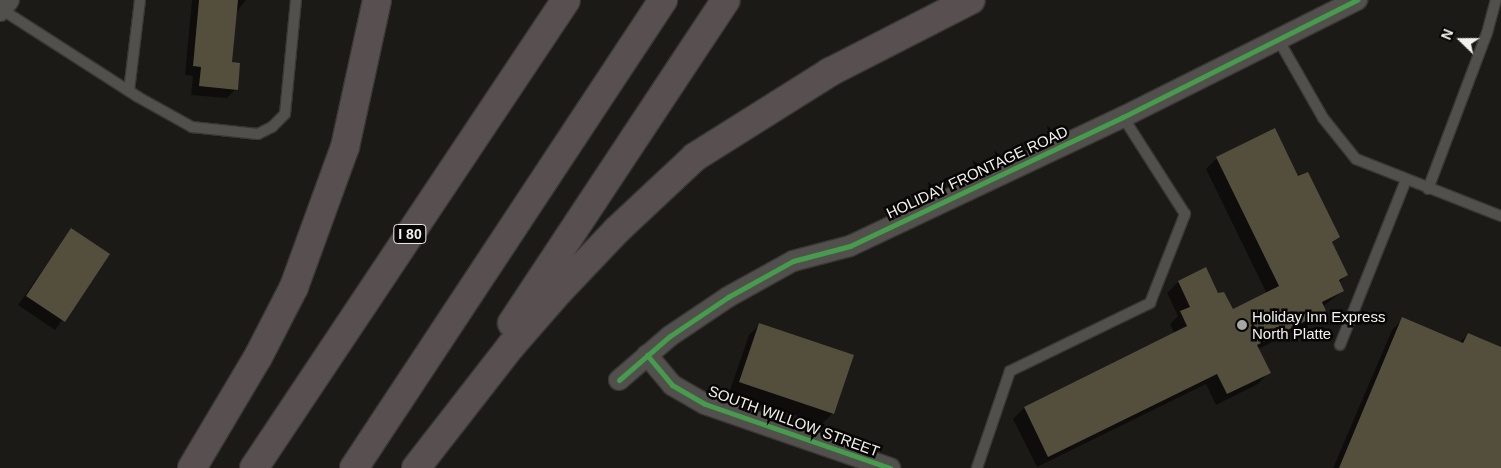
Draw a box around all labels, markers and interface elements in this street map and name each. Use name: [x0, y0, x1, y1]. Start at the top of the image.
north arrow: [1436, 15, 1486, 65]
text: N: [1438, 27, 1456, 42]
street label: HOLIDAY FRONTAGE ROAD: [883, 122, 1071, 222]
road number: I 80: [392, 222, 428, 245]
place label: Holiday Inn Express North Platte: [1252, 307, 1385, 342]
marker: Holiday Inn Express North Platte: [1236, 319, 1248, 331]
street label: SOUTH WILLOW STREET: [706, 382, 882, 460]

